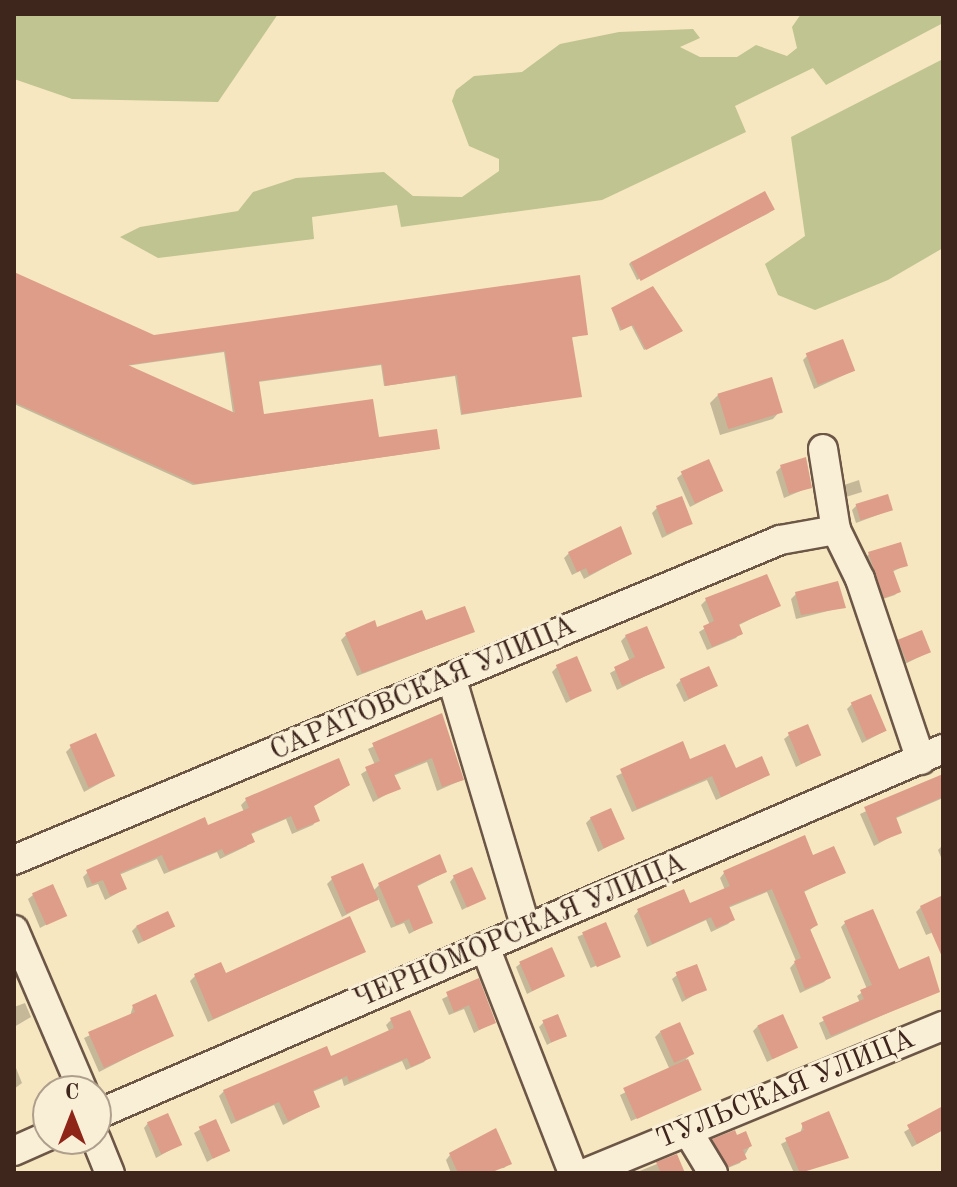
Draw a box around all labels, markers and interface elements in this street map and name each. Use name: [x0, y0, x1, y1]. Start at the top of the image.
street label: САРАТОВСКАЯ УЛИЦА: [265, 609, 581, 769]
street label: ЧЕРНОМОРСКАЯ УЛИЦА: [349, 847, 691, 1017]
street label: ТУЛЬСКАЯ УЛИЦА: [652, 1023, 920, 1157]
north arrow: [32, 1075, 112, 1155]
text: С: [65, 1082, 79, 1104]

